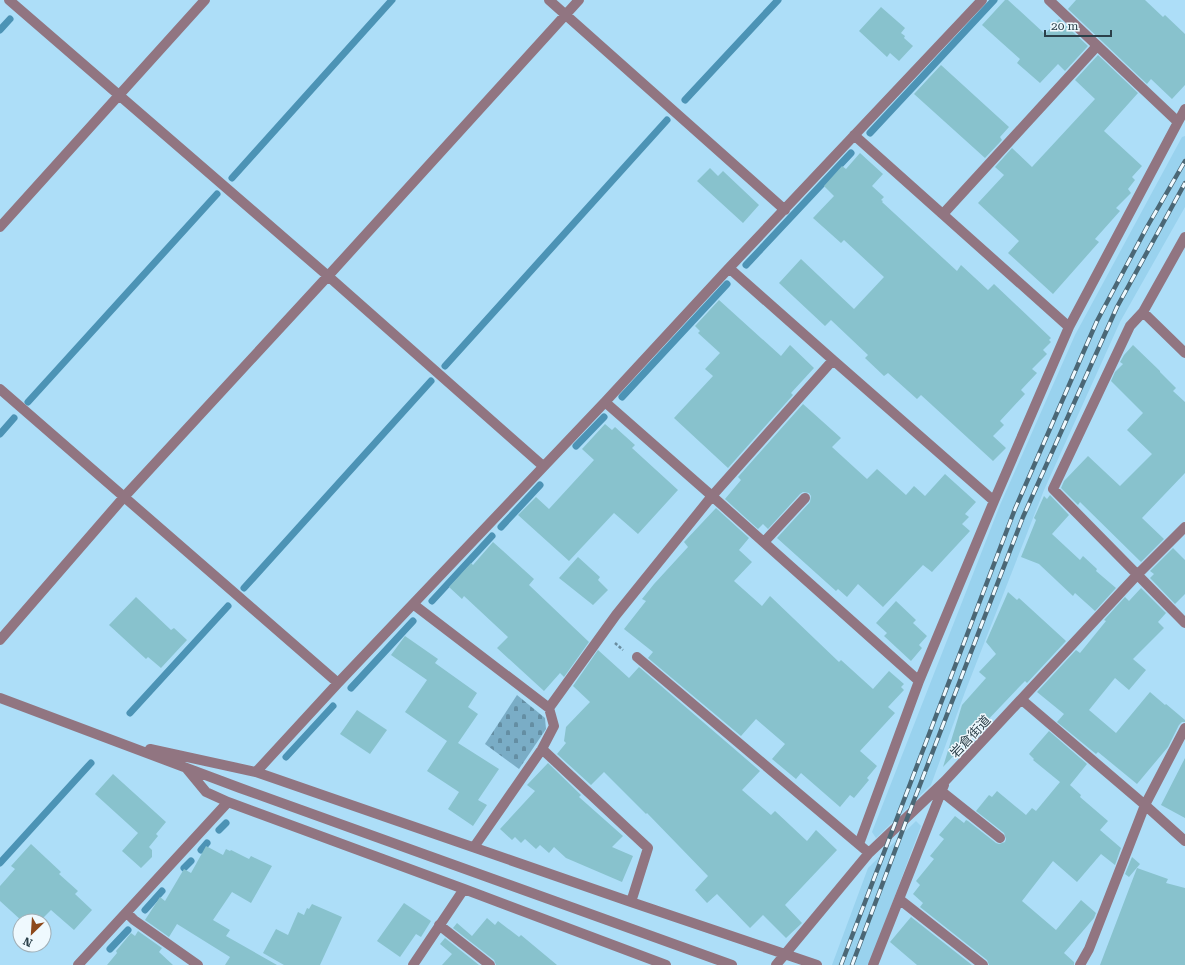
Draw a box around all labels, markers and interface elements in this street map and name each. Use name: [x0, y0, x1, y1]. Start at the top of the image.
scale bar: [1045, 12, 1111, 38]
text: 20 m: [1051, 19, 1078, 33]
street label: 岩倉街道: [947, 712, 994, 760]
north arrow: [12, 913, 52, 953]
text: N: [21, 934, 35, 949]

